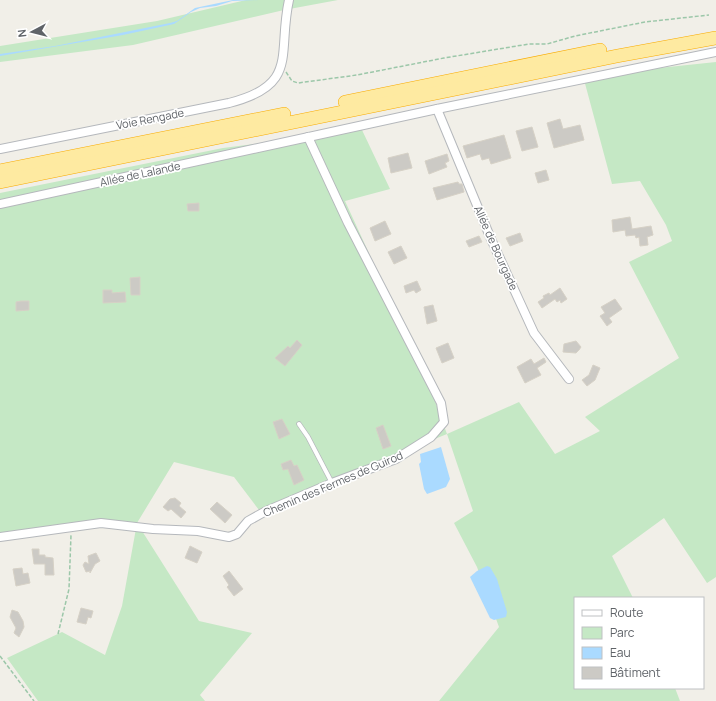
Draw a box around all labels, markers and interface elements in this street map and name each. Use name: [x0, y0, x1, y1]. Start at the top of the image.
north arrow: [12, 12, 52, 52]
text: N: [14, 28, 30, 38]
street label: Voie Rengade: [115, 104, 186, 132]
street label: Allée de Lalande: [98, 158, 182, 189]
street label: Allée de Bourgade: [471, 203, 522, 293]
street label: Chemin des Fermes de Guirod: [261, 447, 405, 520]
legend: [574, 597, 704, 689]
text: Route: [610, 604, 643, 621]
text: Parc: [610, 624, 635, 641]
text: Eau: [610, 644, 631, 661]
text: Bâtiment: [610, 664, 661, 681]

